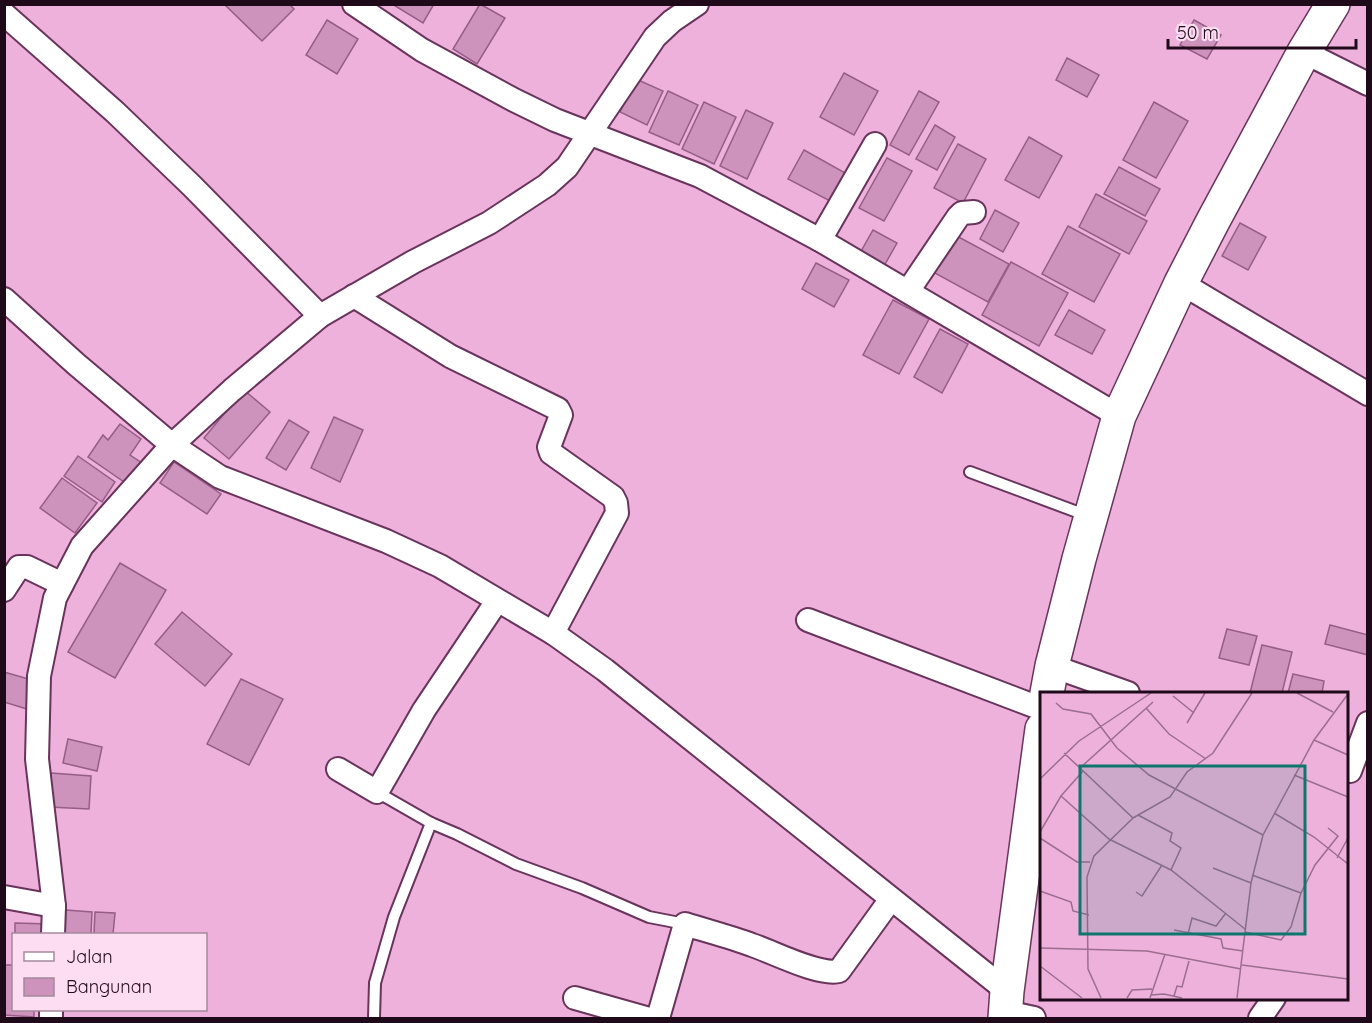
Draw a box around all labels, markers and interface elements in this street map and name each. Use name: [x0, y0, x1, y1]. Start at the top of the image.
scale bar: [1168, 12, 1356, 50]
text: 50 m: [1177, 21, 1219, 44]
inset map: [1040, 692, 1348, 999]
legend: [12, 933, 207, 1011]
text: Jalan: [66, 945, 113, 968]
text: Bangunan: [66, 975, 152, 998]

